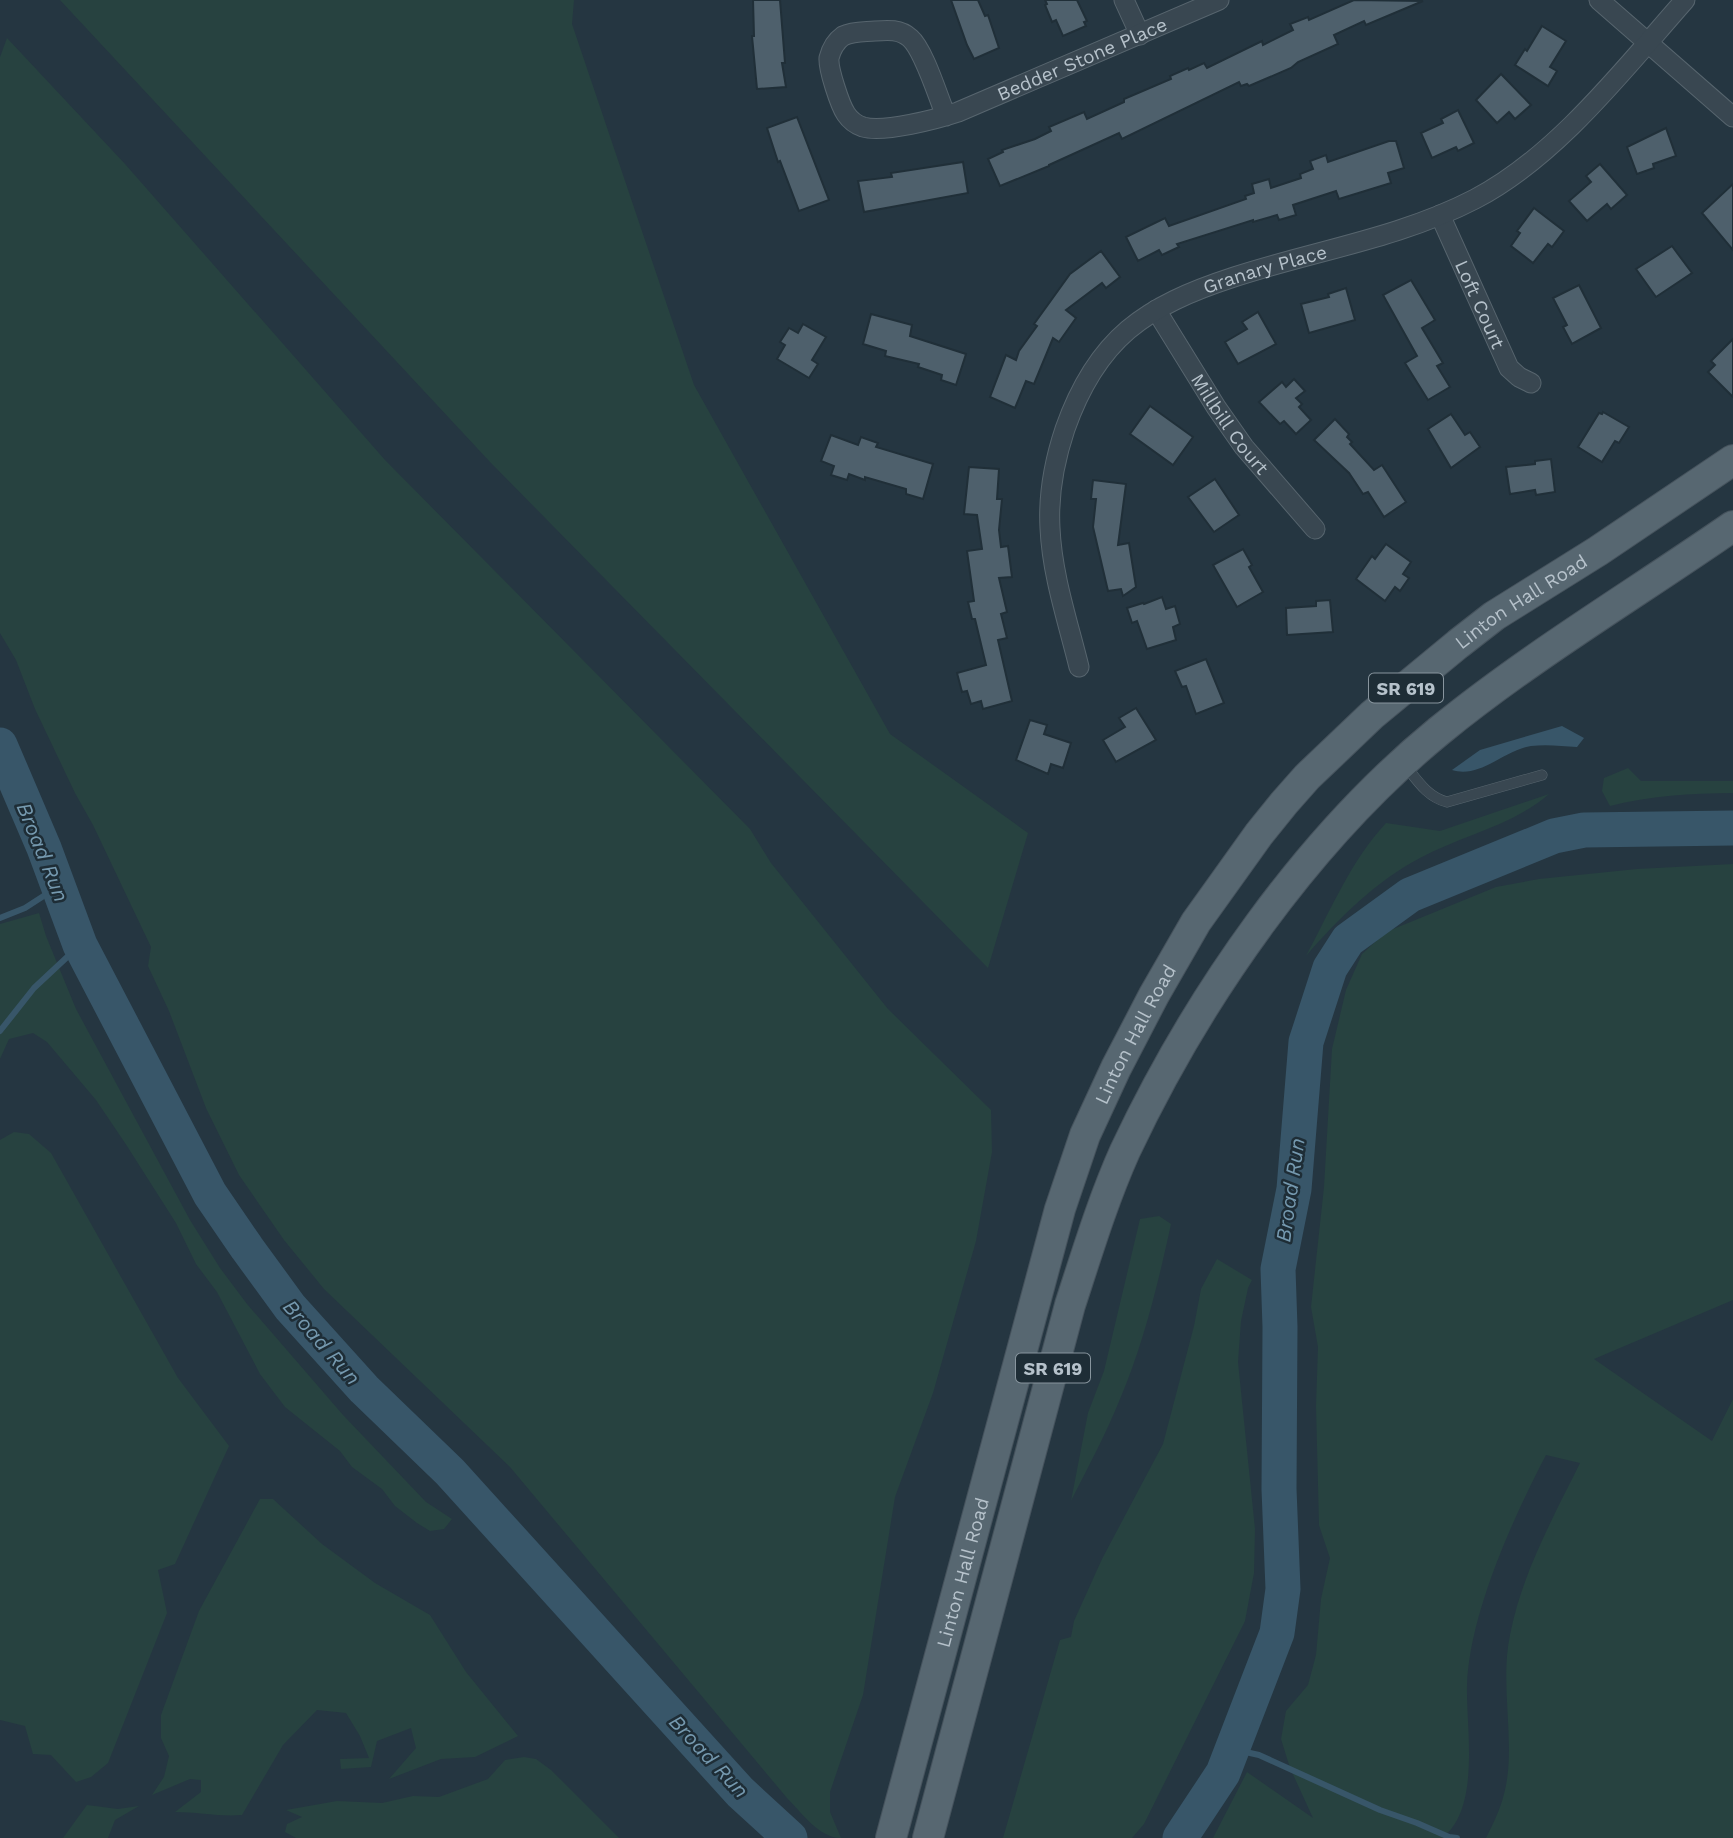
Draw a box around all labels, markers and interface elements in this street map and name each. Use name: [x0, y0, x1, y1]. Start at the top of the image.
street label: Bedder Stone Place: [994, 12, 1170, 105]
street label: Granary Place: [1200, 240, 1329, 298]
street label: Loft Court: [1450, 256, 1510, 352]
street label: Millbill Court: [1187, 369, 1274, 479]
street label: Linton Hall Road: [1450, 549, 1591, 654]
road number: SR 619: [1369, 674, 1443, 702]
water label: Broad Run: [12, 799, 74, 905]
street label: Linton Hall Road: [1089, 960, 1181, 1108]
water label: Broad Run: [1270, 1136, 1310, 1244]
water label: Broad Run: [278, 1294, 366, 1390]
road number: SR 619: [1016, 1353, 1090, 1382]
street label: Linton Hall Road: [931, 1495, 993, 1650]
water label: Broad Run: [664, 1709, 754, 1803]

